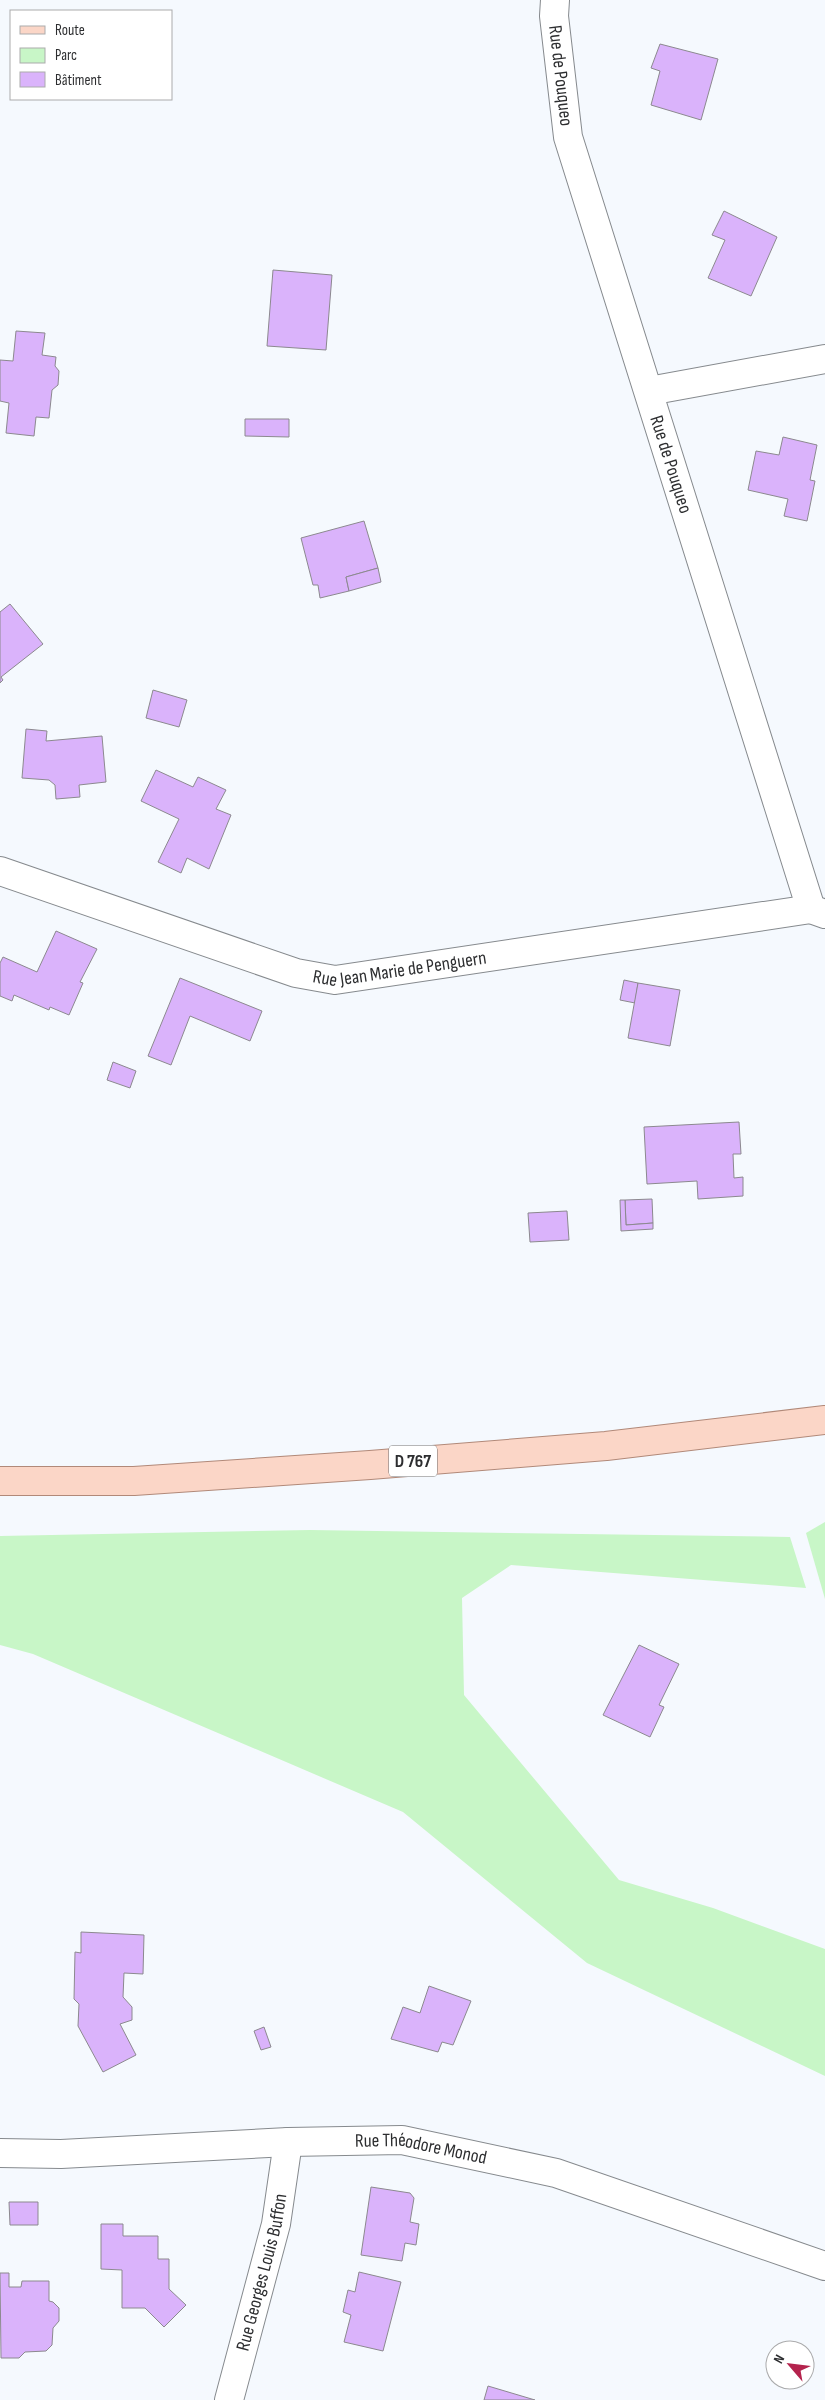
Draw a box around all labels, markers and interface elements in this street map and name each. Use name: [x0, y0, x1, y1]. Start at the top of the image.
legend: [10, 10, 172, 100]
text: Route: [55, 21, 85, 40]
street label: Rue de Pouqueo: [544, 24, 578, 127]
text: Parc: [55, 46, 77, 65]
text: Bâtiment: [55, 71, 102, 90]
street label: Rue de Pouqueo: [645, 413, 697, 516]
street label: Rue Jean Marie de Penguern: [311, 946, 488, 992]
road number: D 767: [389, 1445, 437, 1476]
street label: Rue Théodore Monod: [355, 2128, 489, 2169]
street label: Rue Georges Louis Buffon: [231, 2192, 292, 2353]
north arrow: [765, 2340, 815, 2390]
text: N: [770, 2352, 788, 2366]

